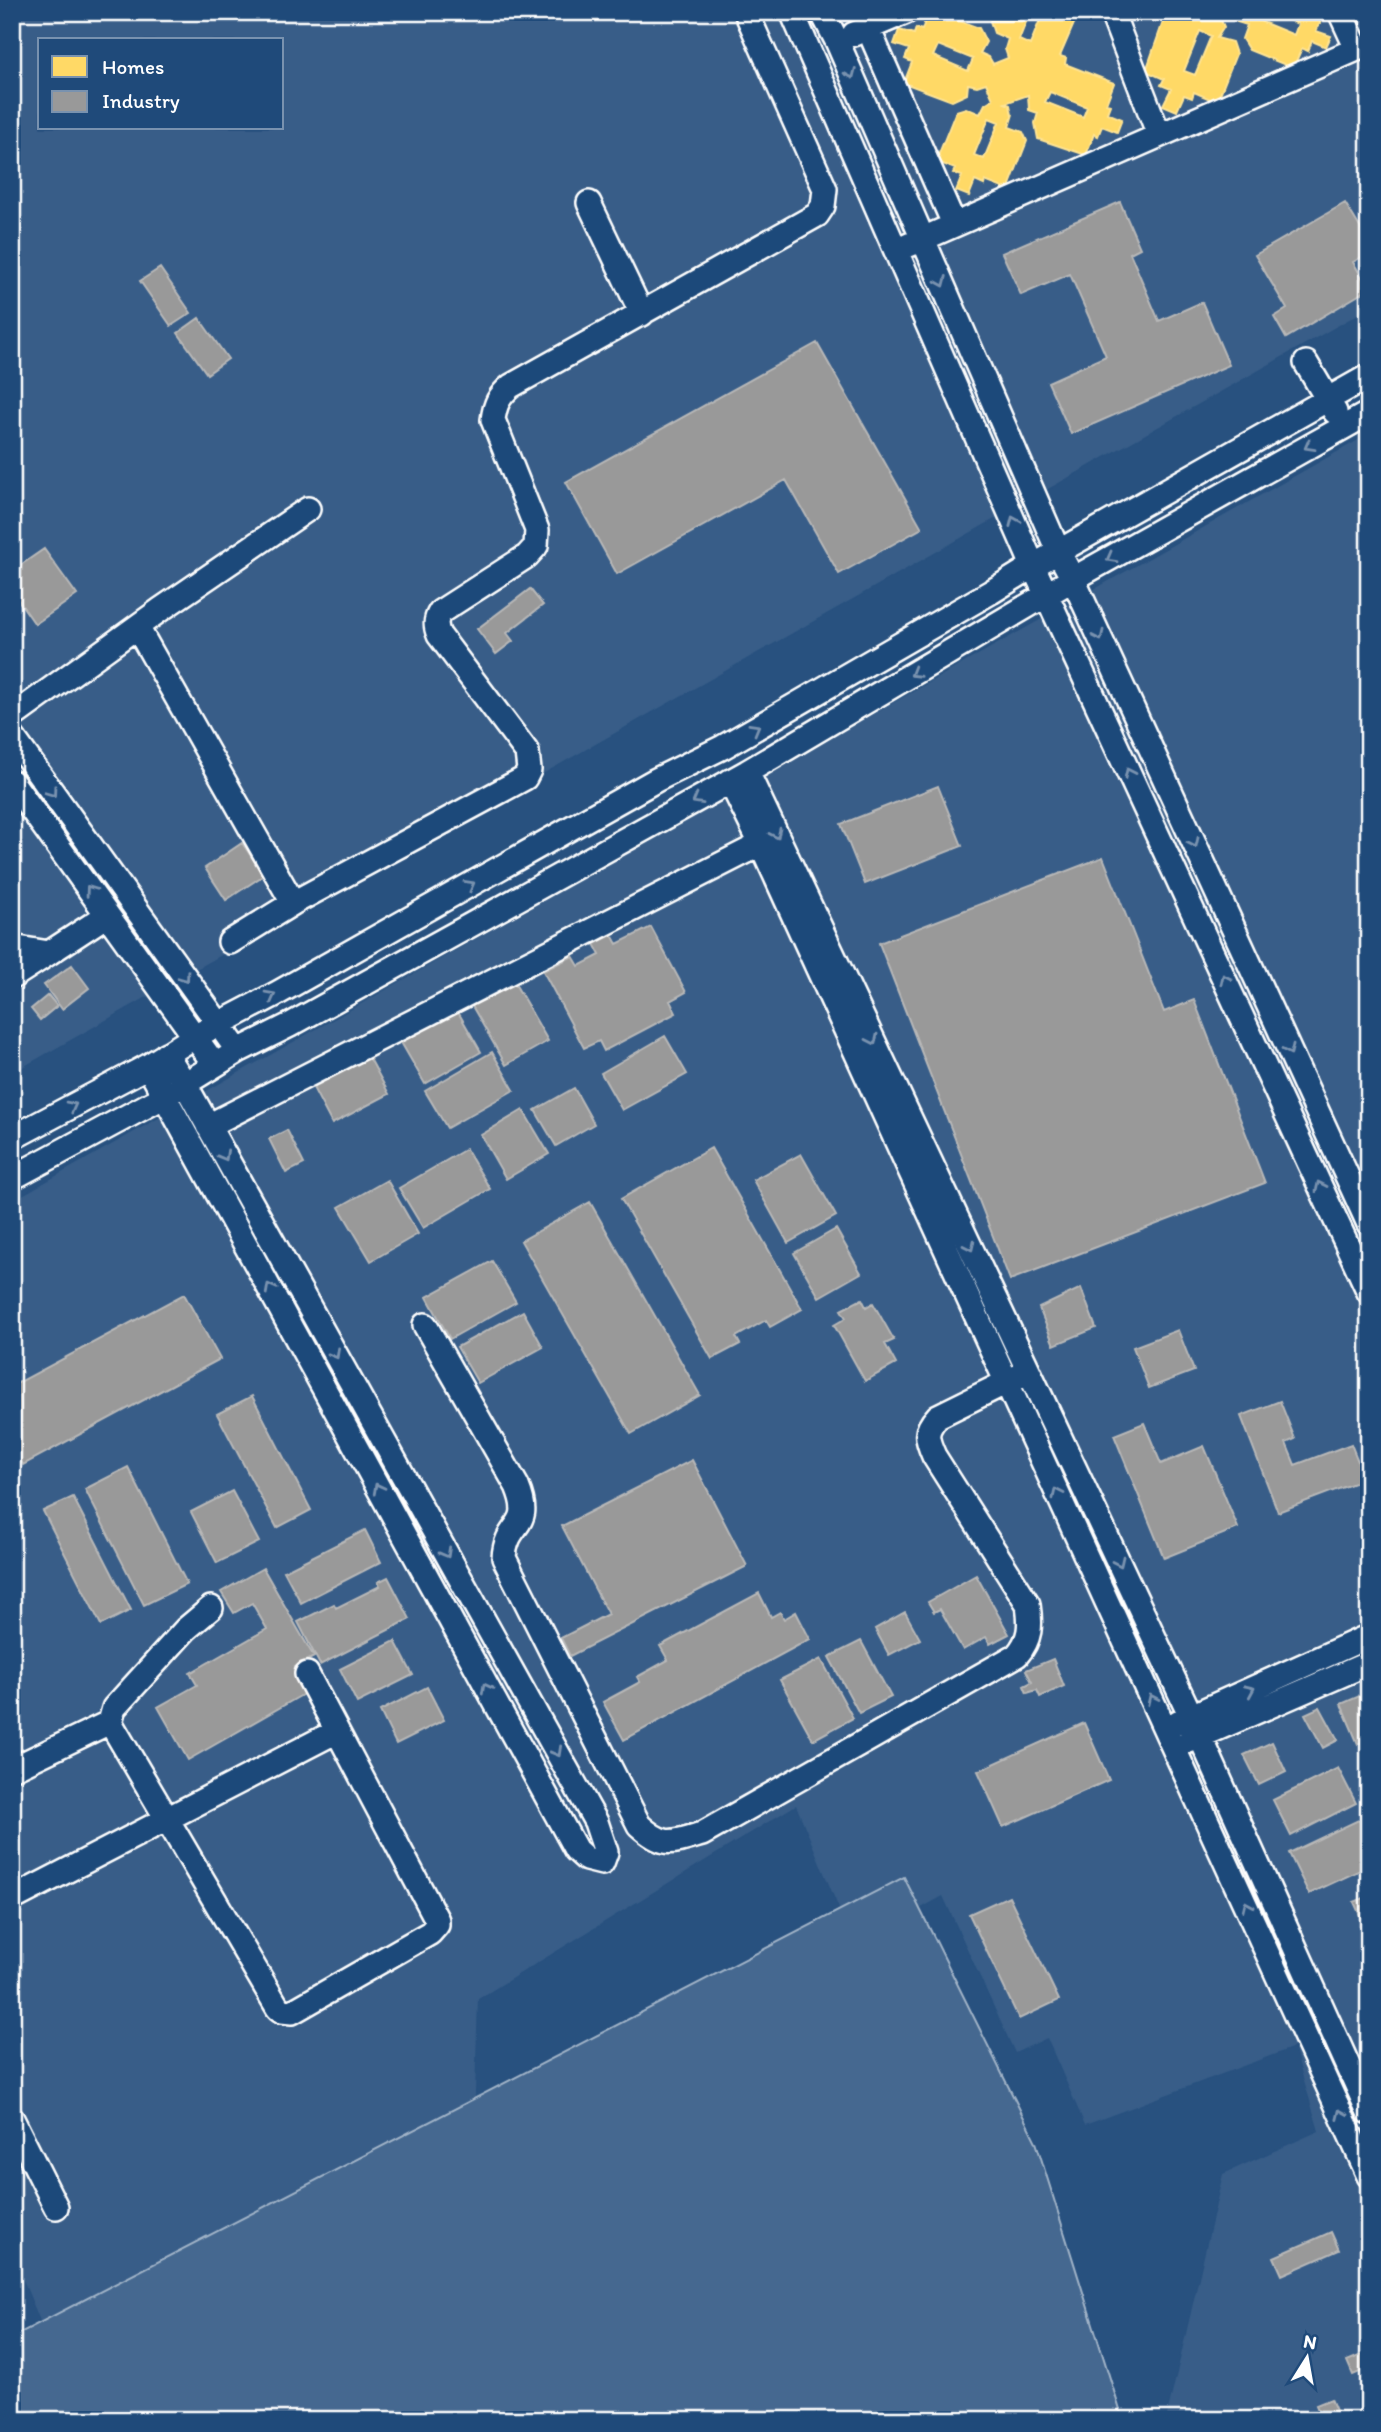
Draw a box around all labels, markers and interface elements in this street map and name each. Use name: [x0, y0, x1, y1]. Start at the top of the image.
legend: [38, 38, 284, 130]
text: Homes: [102, 54, 164, 79]
one-way arrow: [843, 66, 857, 79]
text: Industry: [102, 88, 180, 113]
one-way arrow: [934, 275, 948, 288]
one-way arrow: [1304, 438, 1316, 451]
one-way arrow: [1008, 516, 1022, 529]
one-way arrow: [1105, 550, 1118, 563]
one-way arrow: [1091, 629, 1105, 641]
one-way arrow: [909, 665, 922, 678]
one-way arrow: [748, 723, 760, 736]
one-way arrow: [1124, 767, 1138, 780]
one-way arrow: [44, 784, 56, 797]
one-way arrow: [691, 791, 704, 804]
one-way arrow: [768, 827, 782, 839]
one-way arrow: [1186, 836, 1200, 848]
one-way arrow: [462, 880, 475, 893]
one-way arrow: [85, 885, 98, 898]
one-way arrow: [177, 969, 189, 982]
one-way arrow: [1219, 974, 1233, 986]
one-way arrow: [264, 991, 277, 1004]
one-way arrow: [865, 1033, 879, 1045]
one-way arrow: [1281, 1042, 1295, 1055]
one-way arrow: [65, 1100, 77, 1114]
one-way arrow: [216, 1148, 229, 1161]
one-way arrow: [1314, 1181, 1328, 1193]
one-way arrow: [962, 1239, 976, 1251]
one-way arrow: [264, 1283, 278, 1295]
one-way arrow: [327, 1347, 340, 1360]
one-way arrow: [373, 1483, 386, 1495]
one-way arrow: [1052, 1487, 1066, 1500]
one-way arrow: [438, 1546, 451, 1559]
one-way arrow: [1111, 1555, 1125, 1568]
one-way arrow: [481, 1683, 495, 1695]
one-way arrow: [1243, 1684, 1255, 1698]
one-way arrow: [1147, 1694, 1161, 1706]
one-way arrow: [549, 1745, 562, 1757]
one-way arrow: [1241, 1901, 1255, 1914]
one-way arrow: [1335, 2108, 1349, 2121]
north arrow: [1272, 2324, 1342, 2394]
text: N: [1302, 2329, 1319, 2354]

